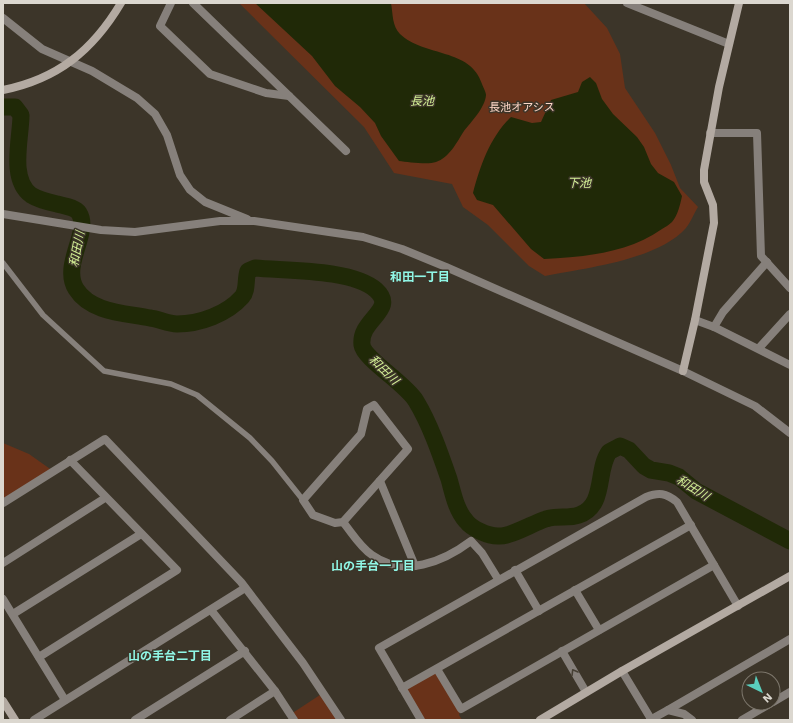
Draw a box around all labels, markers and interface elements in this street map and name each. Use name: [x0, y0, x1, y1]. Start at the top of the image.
water label: 長池: [410, 94, 435, 108]
park label: 長池オアシス: [489, 101, 555, 114]
water label: 下池: [567, 176, 592, 190]
water label: 和田川: [67, 228, 88, 268]
district label: 和田一丁目: [390, 270, 450, 284]
water label: 和田川: [366, 352, 403, 389]
water label: 和田川: [674, 473, 714, 505]
district label: 山の手台一丁目: [331, 559, 415, 573]
district label: 山の手台二丁目: [128, 649, 212, 663]
one-way arrow: [572, 669, 579, 676]
north arrow: [741, 671, 781, 711]
text: N: [760, 690, 775, 705]

